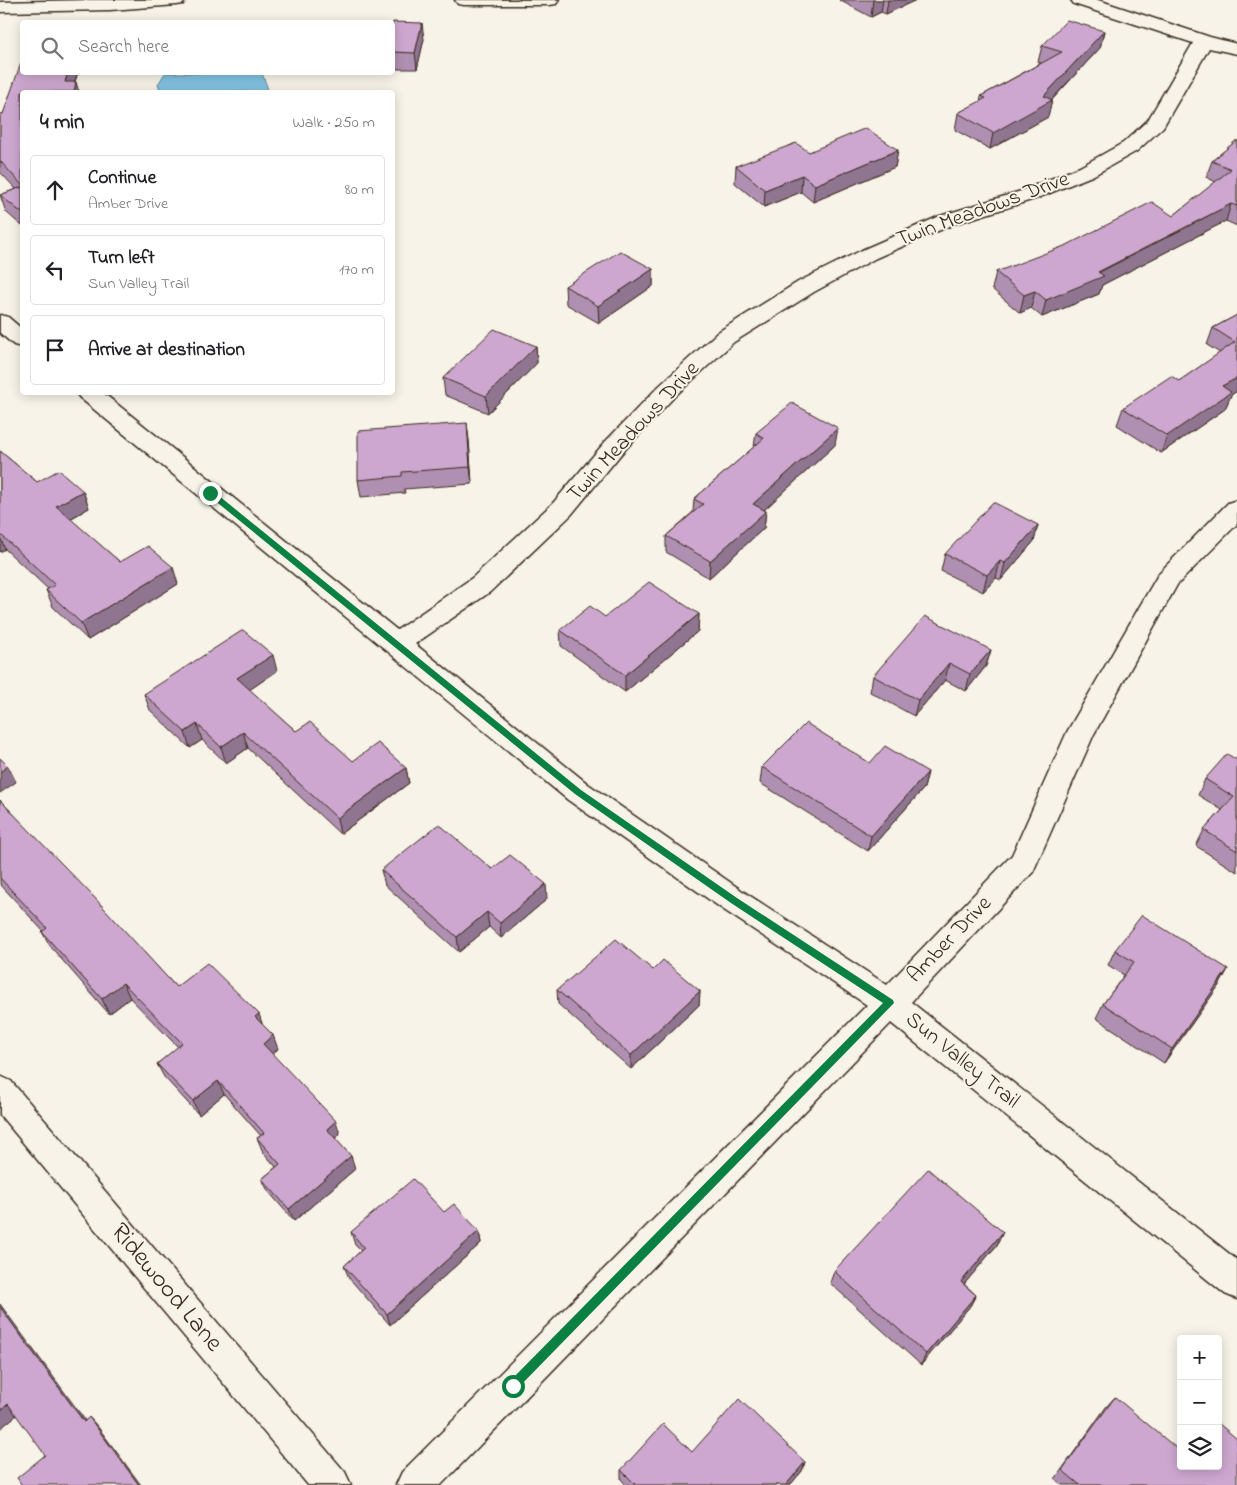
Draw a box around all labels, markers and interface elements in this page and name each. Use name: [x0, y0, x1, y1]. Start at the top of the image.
search box: [20, 20, 395, 75]
icon: search: [38, 34, 66, 62]
text: Search here: [78, 34, 169, 61]
text: 4 min: [40, 108, 84, 138]
text: Walk · 250 m: [292, 111, 375, 135]
street label: Twin Meadows Drive: [892, 164, 1074, 256]
text: Continue: [88, 165, 156, 192]
icon: ahead: [41, 176, 69, 204]
text: 80 m: [345, 178, 374, 202]
text: Amber Drive: [88, 192, 168, 216]
text: Turn left: [88, 245, 155, 272]
icon: left: [41, 256, 69, 284]
text: 170 m: [339, 258, 374, 282]
text: Sun Valley Trail: [88, 272, 189, 296]
icon: arrive: [41, 336, 69, 364]
text: Arrive at destination: [88, 337, 245, 364]
street label: Twin Meadows Drive: [560, 354, 708, 509]
route end: [199, 482, 222, 505]
street label: Amber Drive: [900, 889, 1000, 991]
street label: Sun Valley Trail: [897, 1005, 1026, 1118]
street label: Ridewood Lane: [101, 1215, 232, 1361]
map controls: [1177, 1335, 1222, 1470]
button: +: [1177, 1335, 1222, 1380]
route start: [502, 1375, 525, 1398]
button: −: [1177, 1380, 1222, 1425]
button: layers: [1177, 1425, 1222, 1470]

